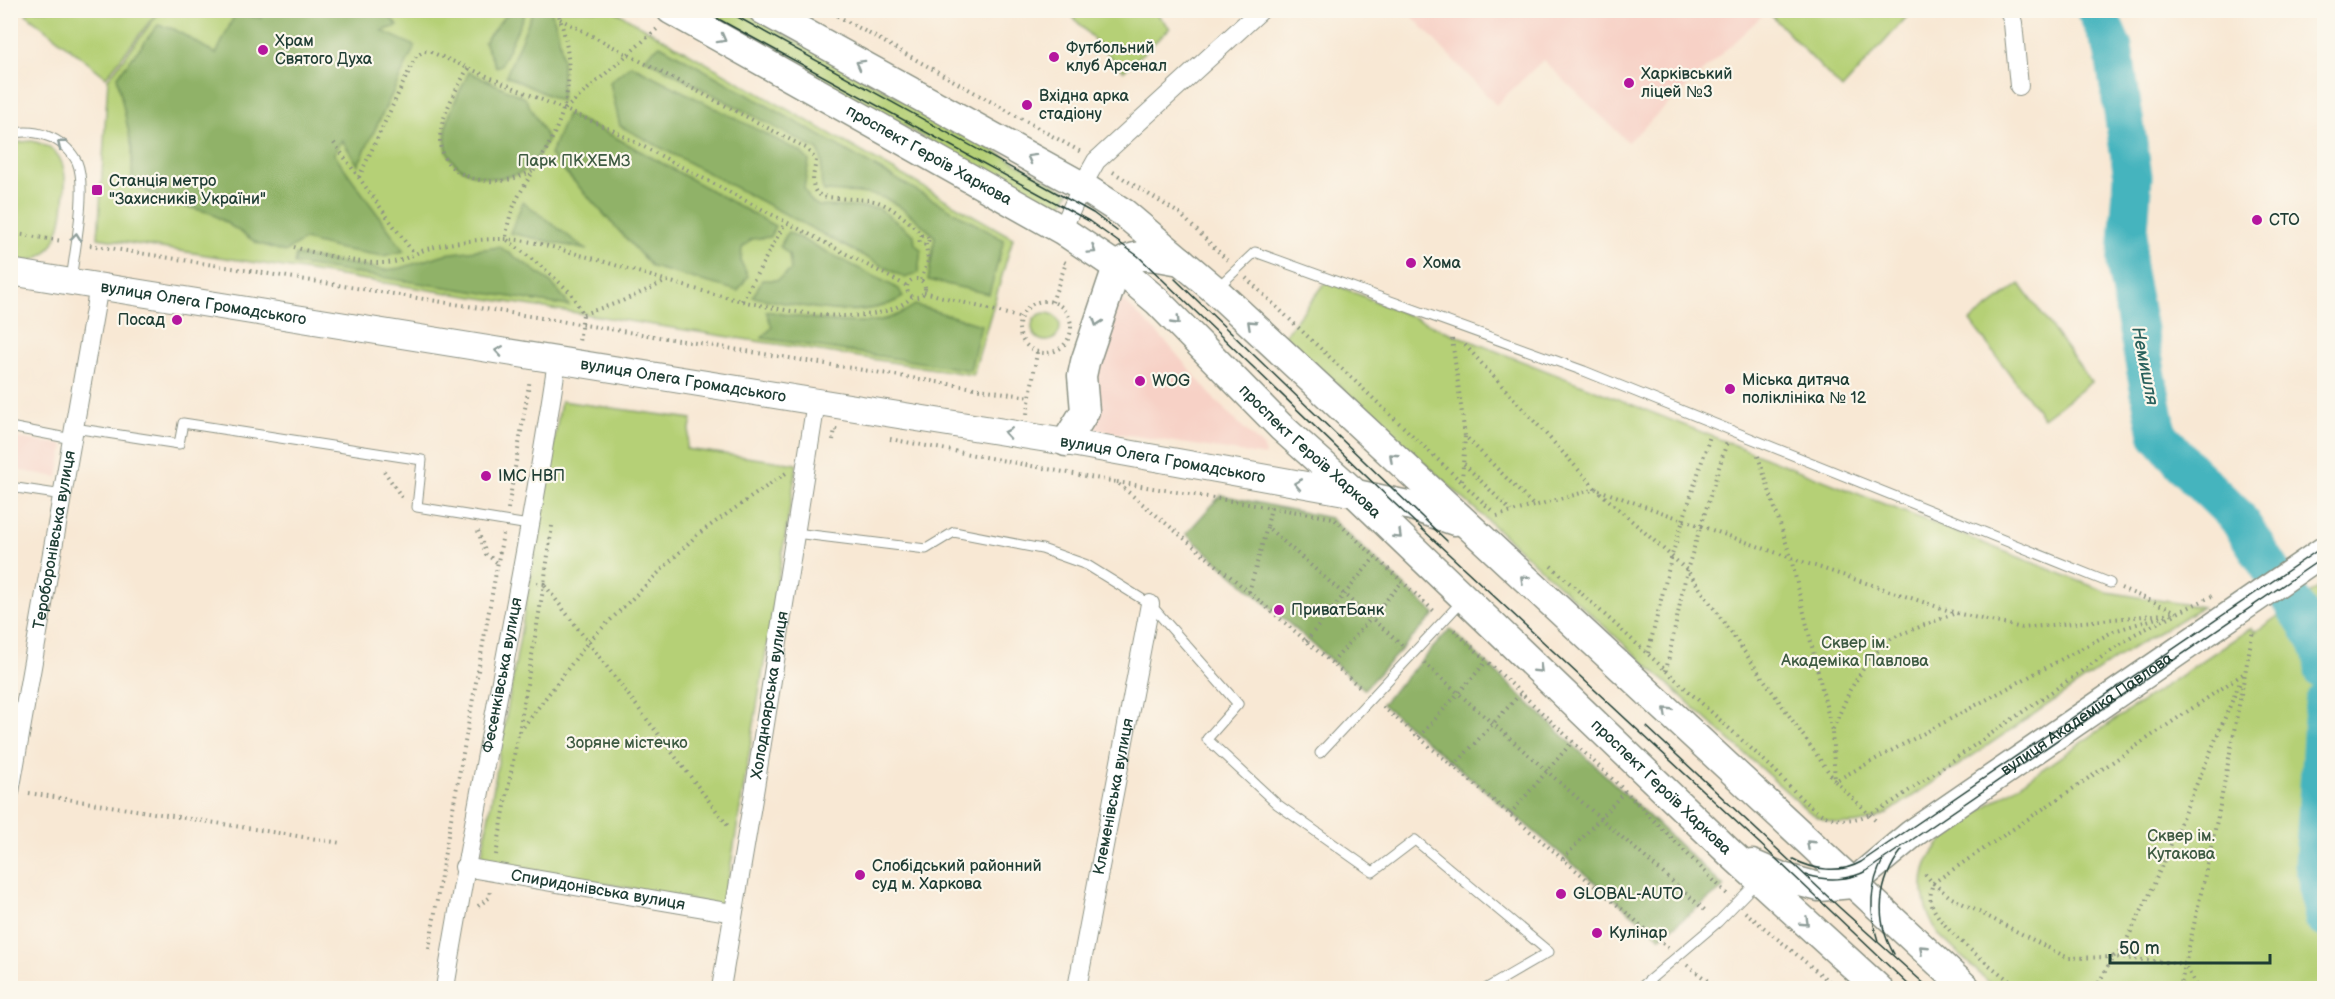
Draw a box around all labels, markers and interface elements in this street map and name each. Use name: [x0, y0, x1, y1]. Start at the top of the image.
place label: Храм Святого Духа: [275, 32, 373, 69]
one-way arrow: [716, 32, 726, 43]
place label: Футбольний клуб Арсенал: [1066, 39, 1167, 76]
marker: Храм Святого Духа: [256, 43, 270, 57]
marker: Футбольний клуб Арсенал: [1047, 50, 1061, 64]
one-way arrow: [856, 60, 866, 71]
place label: Харківський ліцей №3: [1641, 65, 1732, 102]
marker: Харківський ліцей №3: [1622, 76, 1636, 90]
place label: Вхідна арка стадіону: [1039, 87, 1130, 124]
marker: Вхідна арка стадіону: [1020, 98, 1034, 112]
street label: проспект Героїв Харкова: [843, 101, 1016, 210]
one-way arrow: [57, 141, 68, 152]
park label: Парк ПК ХЕМЗ: [518, 152, 630, 171]
one-way arrow: [1026, 154, 1037, 165]
place label: Станція метро "Захисникiв України": [109, 172, 266, 209]
marker: Станція метро "Захисникiв України": [90, 183, 104, 197]
place label: СТО: [2269, 211, 2300, 230]
marker: СТО: [2250, 213, 2264, 227]
one-way arrow: [69, 233, 82, 242]
one-way arrow: [1085, 243, 1096, 254]
place label: Хома: [1423, 254, 1462, 273]
marker: Хома: [1404, 256, 1418, 270]
street label: вулиця Олега Громадського: [99, 277, 308, 329]
place label: Посад: [118, 311, 165, 330]
marker: Посад: [170, 313, 184, 327]
one-way arrow: [1168, 313, 1179, 324]
one-way arrow: [1092, 316, 1105, 327]
one-way arrow: [1247, 320, 1258, 331]
water label: Немишля: [2127, 325, 2163, 407]
one-way arrow: [494, 346, 504, 358]
street label: вулиця Олега Громадського: [579, 354, 788, 406]
place label: Міська дитяча поліклініка № 12: [1742, 371, 1867, 408]
place label: WOG: [1152, 372, 1190, 391]
marker: WOG: [1133, 374, 1147, 388]
street label: проспект Героїв Харкова: [1235, 381, 1385, 523]
marker: Міська дитяча поліклініка № 12: [1723, 382, 1737, 396]
one-way arrow: [1004, 427, 1014, 440]
street label: вулиця Олега Громадського: [1059, 432, 1267, 487]
street label: Тероборонівська вулиця: [29, 449, 79, 631]
one-way arrow: [1390, 453, 1400, 464]
place label: ІМС НВП: [498, 467, 565, 486]
marker: ІМС НВП: [479, 469, 493, 483]
one-way arrow: [1294, 478, 1304, 491]
one-way arrow: [1391, 527, 1402, 538]
one-way arrow: [1520, 575, 1531, 586]
street label: Фесенківська вулиця: [478, 596, 526, 755]
place label: ПриватБанк: [1291, 601, 1385, 620]
marker: ПриватБанк: [1272, 603, 1286, 617]
street label: Холодноярська вулиця: [747, 609, 792, 780]
park label: Сквер ім. Академіка Павлова: [1780, 634, 1929, 671]
street label: вулиця Академіка Павлова: [1997, 648, 2177, 780]
one-way arrow: [1532, 662, 1543, 673]
one-way arrow: [1663, 707, 1673, 718]
street label: проспект Героїв Харкова: [1587, 715, 1736, 859]
street label: Клеменівська вулиця: [1089, 716, 1138, 876]
park label: Зоряне містечко: [566, 734, 688, 753]
park label: Сквер ім. Кутакова: [2147, 827, 2216, 864]
one-way arrow: [1806, 840, 1816, 851]
place label: Слобідський районний суд м. Харкова: [872, 857, 1042, 894]
street label: Спиридонівська вулиця: [509, 866, 687, 914]
marker: Слобідський районний суд м. Харкова: [853, 868, 867, 882]
place label: GLOBAL-AUTO: [1573, 885, 1683, 904]
marker: GLOBAL-AUTO: [1554, 887, 1568, 901]
one-way arrow: [1799, 915, 1809, 926]
place label: Кулінар: [1609, 924, 1667, 943]
marker: Кулінар: [1590, 926, 1604, 940]
scale bar: [2110, 927, 2270, 965]
text: 50 m: [2119, 938, 2160, 959]
one-way arrow: [1919, 945, 1930, 956]

